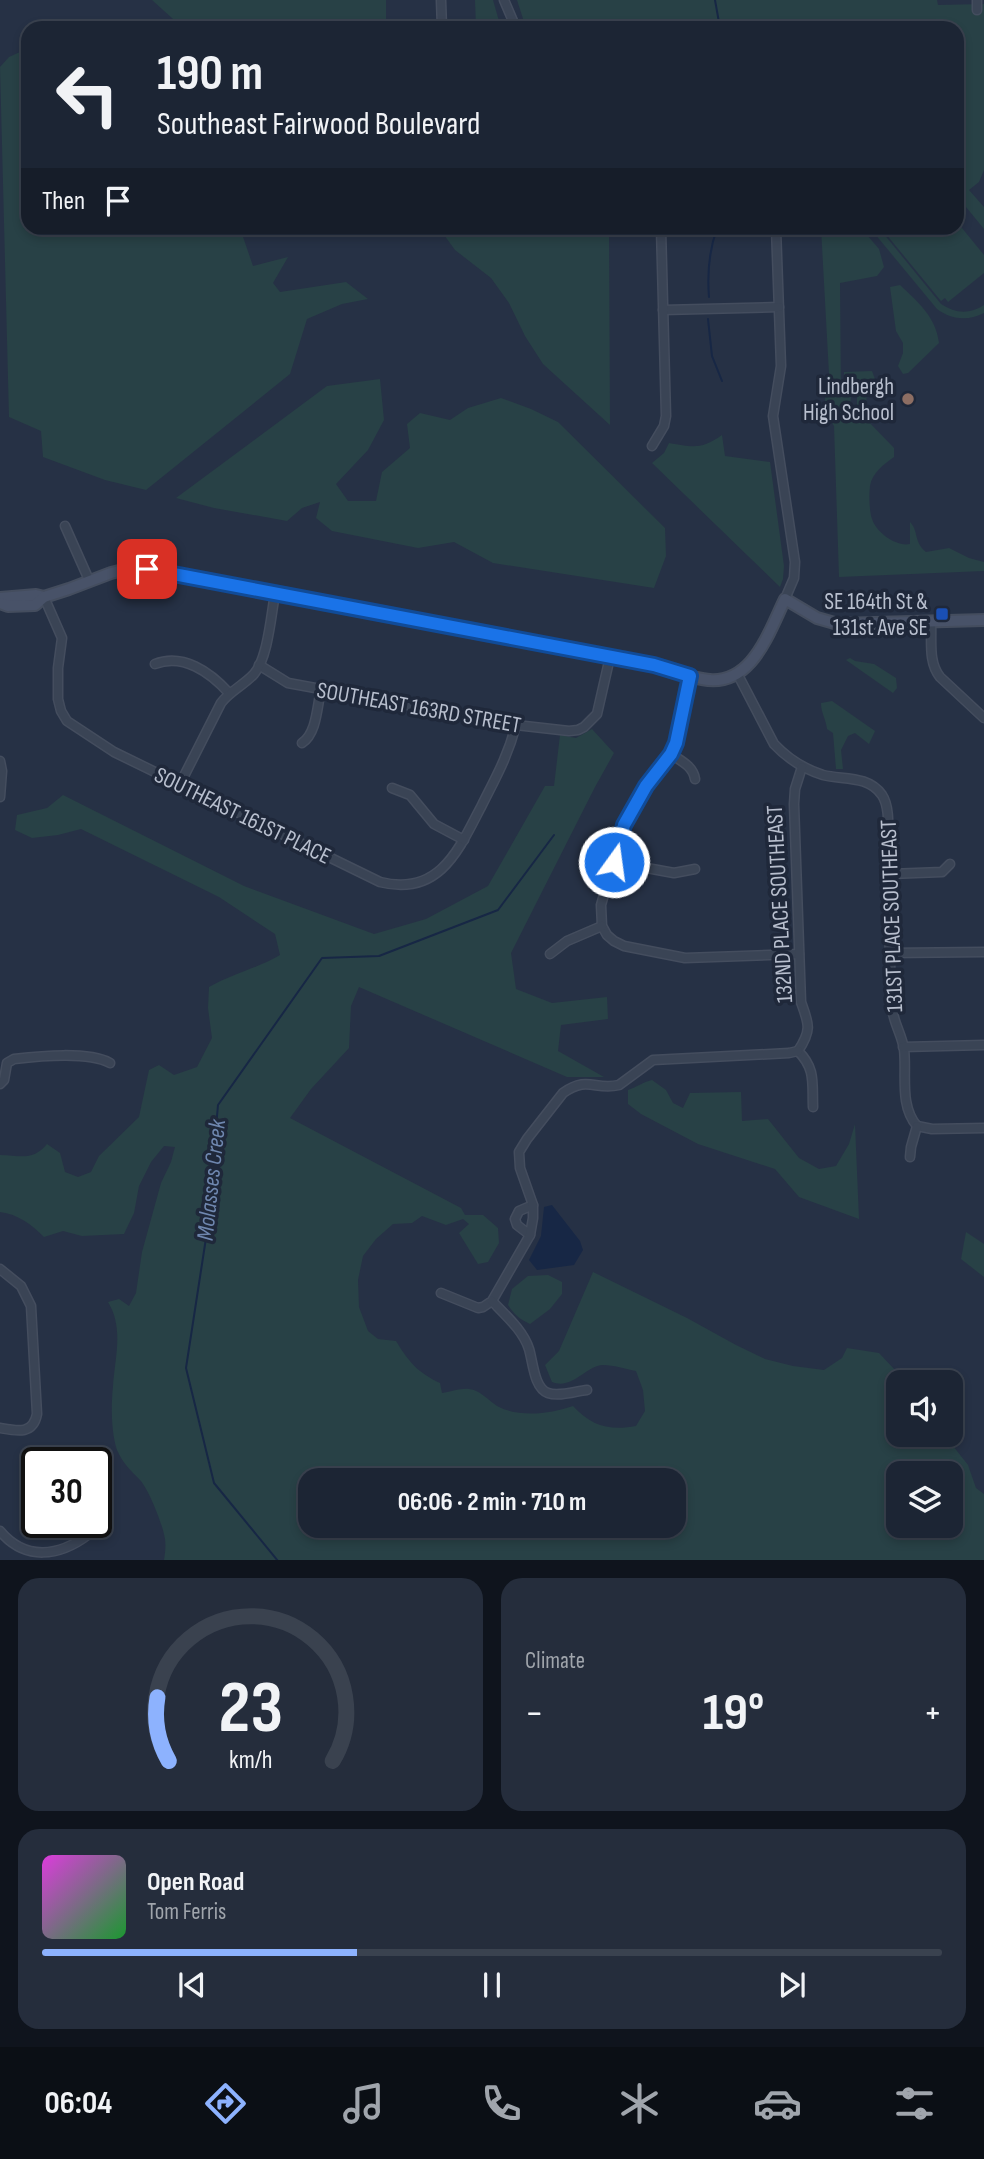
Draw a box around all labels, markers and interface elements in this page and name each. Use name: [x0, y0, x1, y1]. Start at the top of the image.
text: 190 m: [157, 45, 263, 104]
icon: left: [42, 49, 133, 140]
text: Southeast Fairwood Boulevard: [157, 105, 480, 144]
icon: arrive: [99, 182, 137, 220]
text: Then: [42, 186, 85, 217]
place label: Lindbergh High School: [803, 373, 894, 427]
marker: Lindbergh High School: [900, 391, 916, 407]
pin: [117, 539, 177, 599]
icon: arrive: [128, 550, 166, 588]
place label: SE 164th St & 131st Ave SE: [824, 588, 928, 642]
marker: SE 164th St & 131st Ave SE: [934, 606, 950, 622]
street label: SOUTHEAST 163RD STREET: [315, 676, 523, 740]
street label: SOUTHEAST 161ST PLACE: [150, 761, 335, 871]
street label: 132ND PLACE SOUTHEAST: [761, 804, 799, 1004]
street label: 131ST PLACE SOUTHEAST: [875, 819, 909, 1013]
position arrow: [577, 825, 651, 899]
water label: Molasses Creek: [191, 1117, 232, 1242]
map controls: [886, 1370, 963, 1538]
button: sound: [886, 1370, 963, 1447]
speed limit sign: 30: [21, 1447, 112, 1538]
button: layers: [886, 1461, 963, 1538]
text: 06:06 · 2 min · 710 m: [398, 1487, 586, 1518]
text: Climate: [525, 1647, 585, 1675]
text: 23: [218, 1665, 283, 1753]
text: 19°: [703, 1682, 764, 1745]
text: −: [525, 1691, 544, 1736]
text: +: [923, 1691, 942, 1736]
text: km/h: [229, 1744, 272, 1775]
text: Open Road: [147, 1867, 244, 1898]
text: Tom Ferris: [147, 1898, 226, 1926]
icon: previous: [173, 1966, 211, 2004]
icon: pause: [473, 1966, 511, 2004]
icon: next: [773, 1966, 811, 2004]
icon: directions: [201, 2079, 250, 2128]
icon: music: [339, 2079, 388, 2128]
icon: phone: [477, 2079, 526, 2128]
icon: climate: [615, 2079, 664, 2128]
icon: car: [753, 2079, 802, 2128]
icon: filters: [890, 2079, 939, 2128]
text: 06:04: [44, 2084, 112, 2123]

